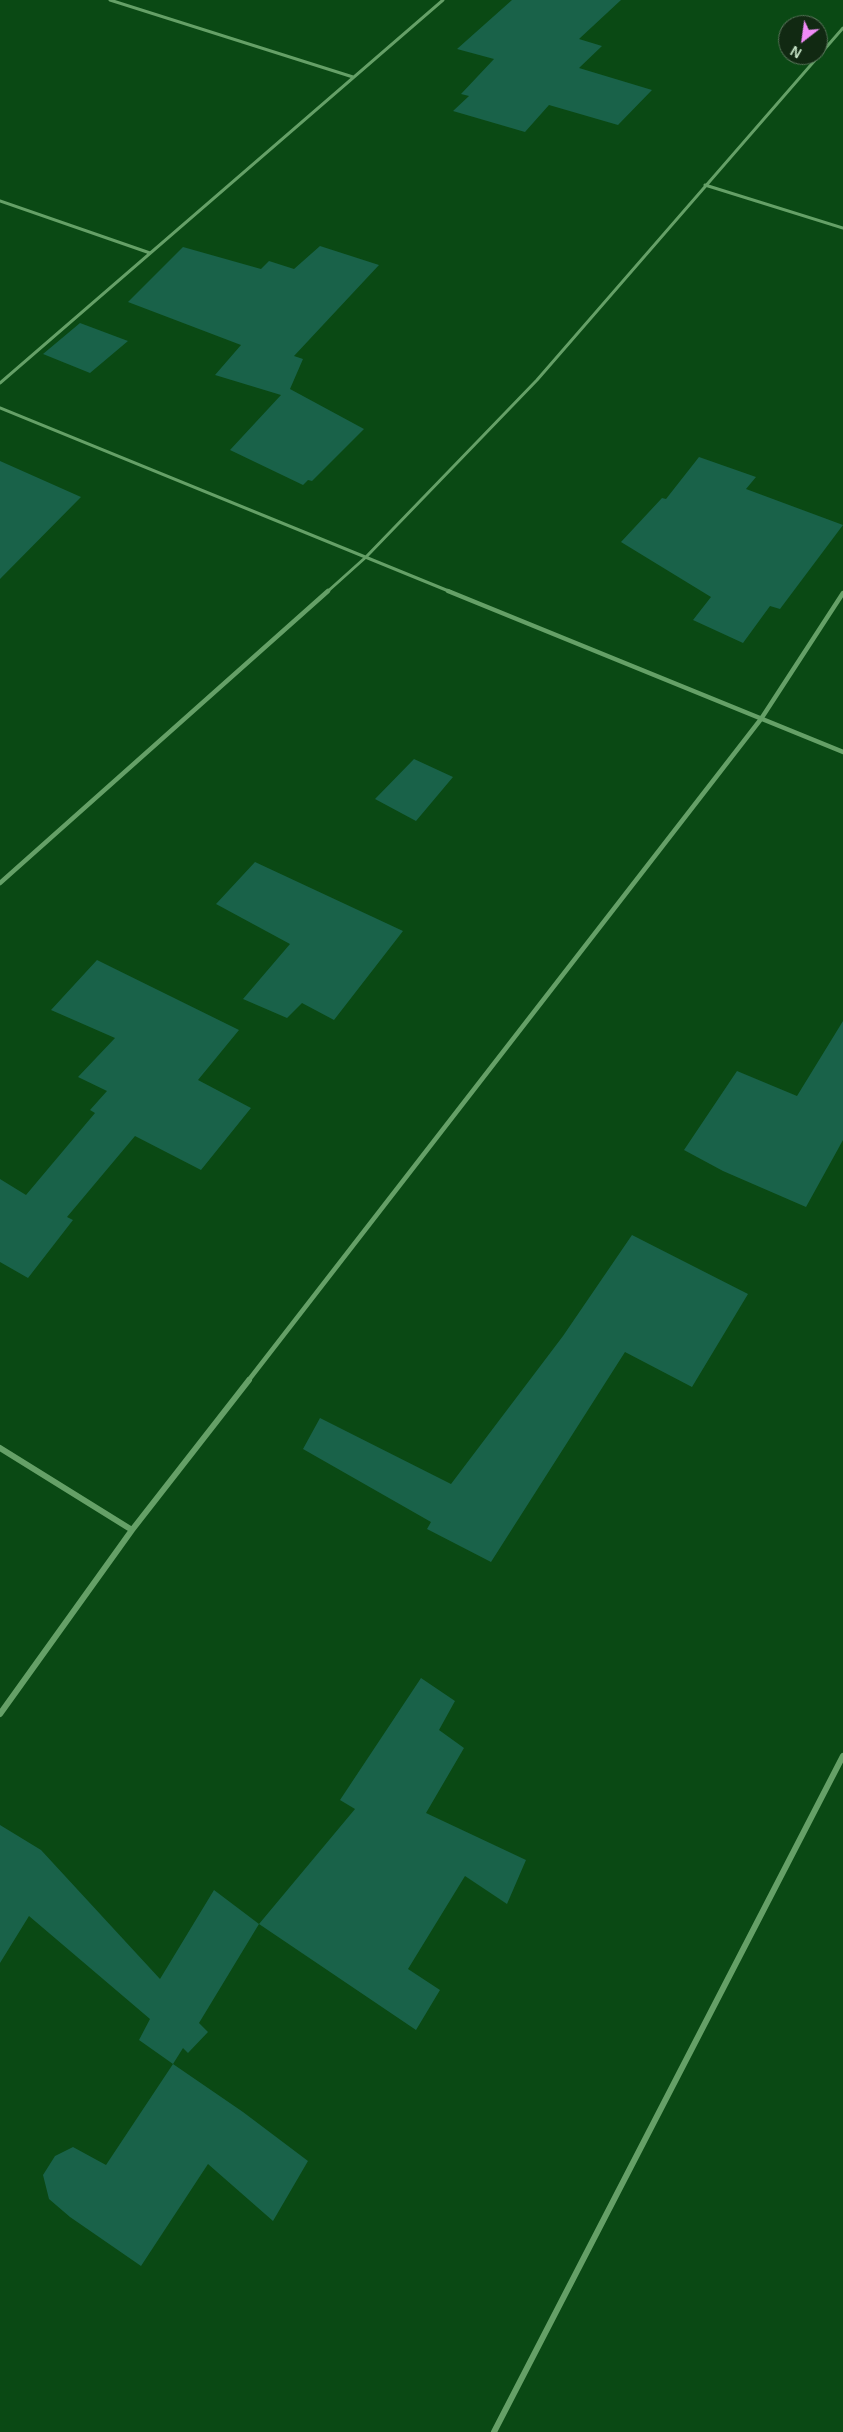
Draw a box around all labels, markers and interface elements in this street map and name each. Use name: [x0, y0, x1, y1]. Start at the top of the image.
north arrow: [778, 15, 828, 65]
text: N: [788, 43, 804, 62]

